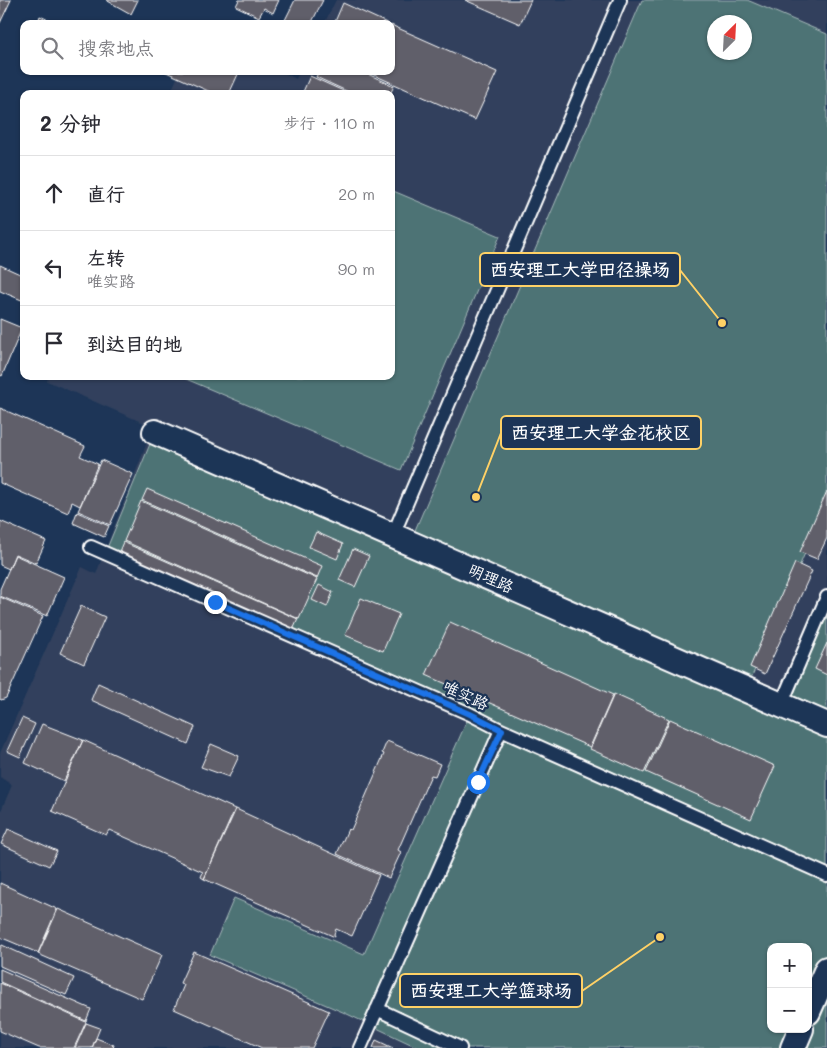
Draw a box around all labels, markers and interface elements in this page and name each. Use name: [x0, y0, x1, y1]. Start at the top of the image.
north arrow: [707, 15, 752, 60]
search box: [20, 20, 395, 75]
icon: search: [38, 34, 66, 62]
text: 搜索地点: [78, 35, 154, 60]
text: 2 分钟: [40, 109, 101, 136]
text: 步行 · 110 m: [284, 112, 375, 133]
icon: ahead: [40, 179, 68, 207]
text: 直行: [87, 181, 125, 206]
text: 20 m: [338, 183, 375, 204]
text: 左转: [87, 245, 125, 270]
callout: 西安理工大学田径操场: [480, 253, 680, 286]
icon: left: [40, 254, 68, 282]
text: 西安理工大学田径操场: [490, 257, 670, 281]
text: 90 m: [338, 258, 375, 279]
text: 唯实路: [87, 270, 135, 291]
icon: arrive: [40, 329, 68, 357]
text: 到达目的地: [87, 331, 182, 356]
callout: 西安理工大学金花校区: [501, 416, 701, 449]
text: 西安理工大学金花校区: [511, 420, 691, 444]
street label: 明理路: [465, 558, 517, 597]
route end: [204, 591, 227, 614]
street label: 唯实路: [440, 675, 492, 714]
route start: [467, 771, 490, 794]
map controls: [767, 943, 812, 1033]
button: +: [767, 943, 812, 988]
callout: 西安理工大学篮球场: [400, 974, 582, 1007]
text: 西安理工大学篮球场: [410, 978, 572, 1002]
button: −: [767, 988, 812, 1033]

